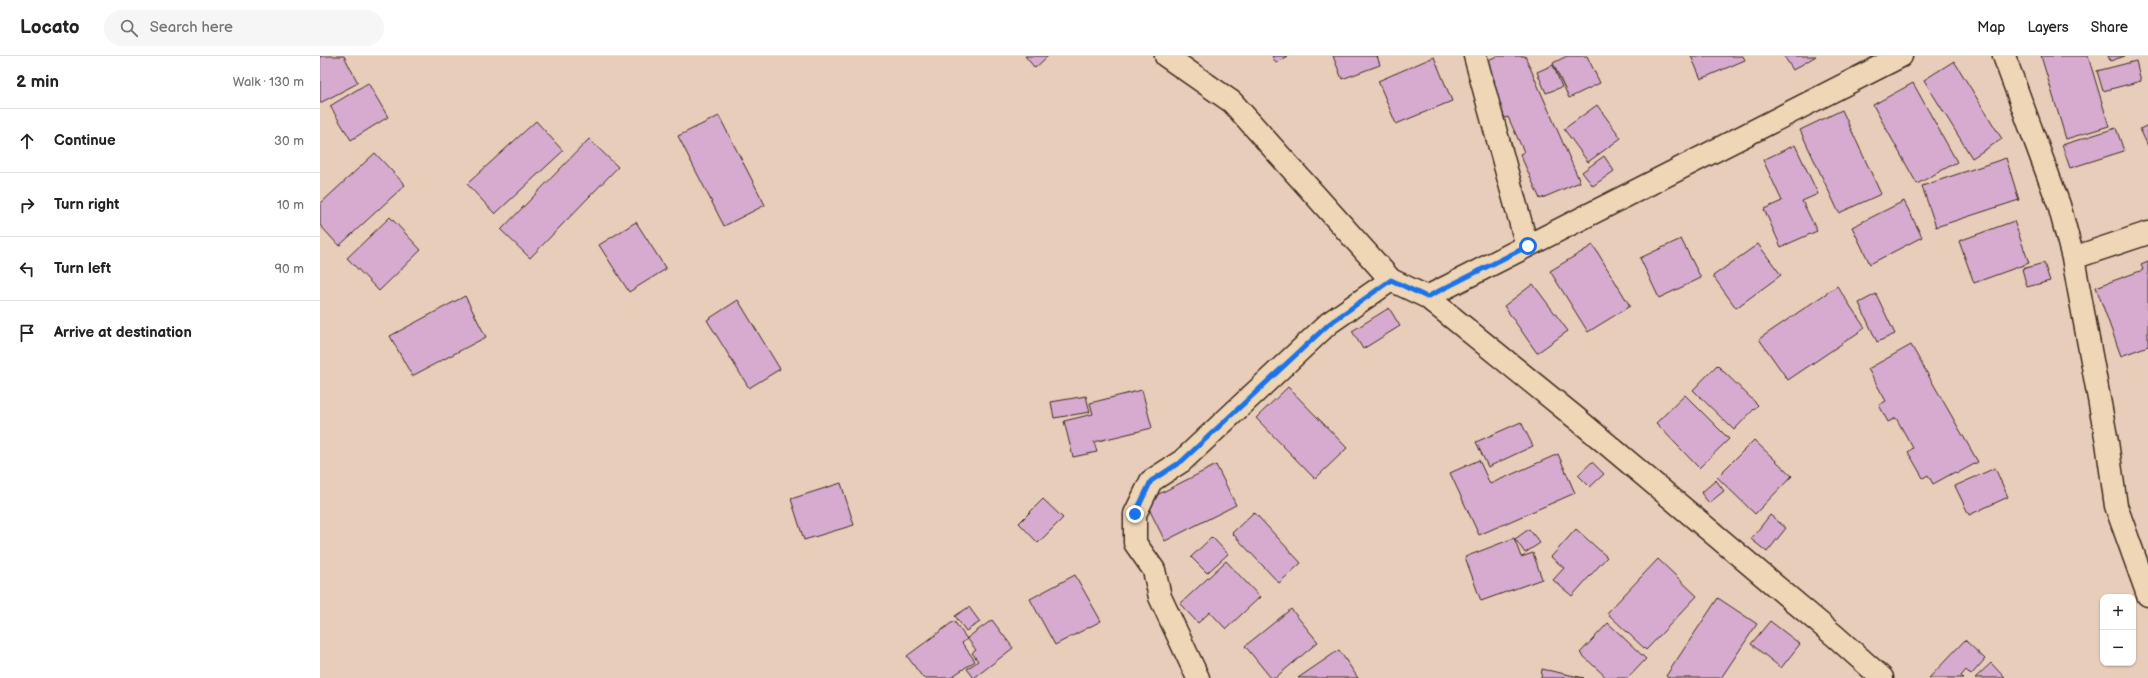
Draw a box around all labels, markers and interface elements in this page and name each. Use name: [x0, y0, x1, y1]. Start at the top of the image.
search box: [104, 10, 384, 46]
text: Locato: [20, 16, 80, 39]
icon: search: [118, 17, 140, 39]
text: Search here: [150, 18, 233, 37]
text: Map: [1977, 19, 2005, 36]
text: Layers: [2027, 19, 2069, 36]
text: Share: [2091, 19, 2128, 36]
text: 2 min: [16, 72, 59, 92]
text: Walk · 130 m: [233, 74, 304, 90]
icon: ahead: [16, 130, 38, 152]
text: Continue: [54, 131, 116, 150]
text: 30 m: [274, 133, 304, 149]
icon: right: [16, 194, 38, 216]
text: Turn right: [54, 195, 119, 214]
text: 10 m: [277, 197, 304, 213]
route start: [1519, 237, 1537, 255]
icon: left: [16, 258, 38, 280]
text: Turn left: [54, 259, 111, 278]
text: 90 m: [275, 261, 304, 277]
icon: arrive: [16, 322, 38, 344]
text: Arrive at destination: [54, 323, 192, 342]
route end: [1126, 505, 1144, 523]
map controls: [2100, 594, 2136, 666]
button: +: [2100, 594, 2136, 630]
button: −: [2100, 630, 2136, 666]

